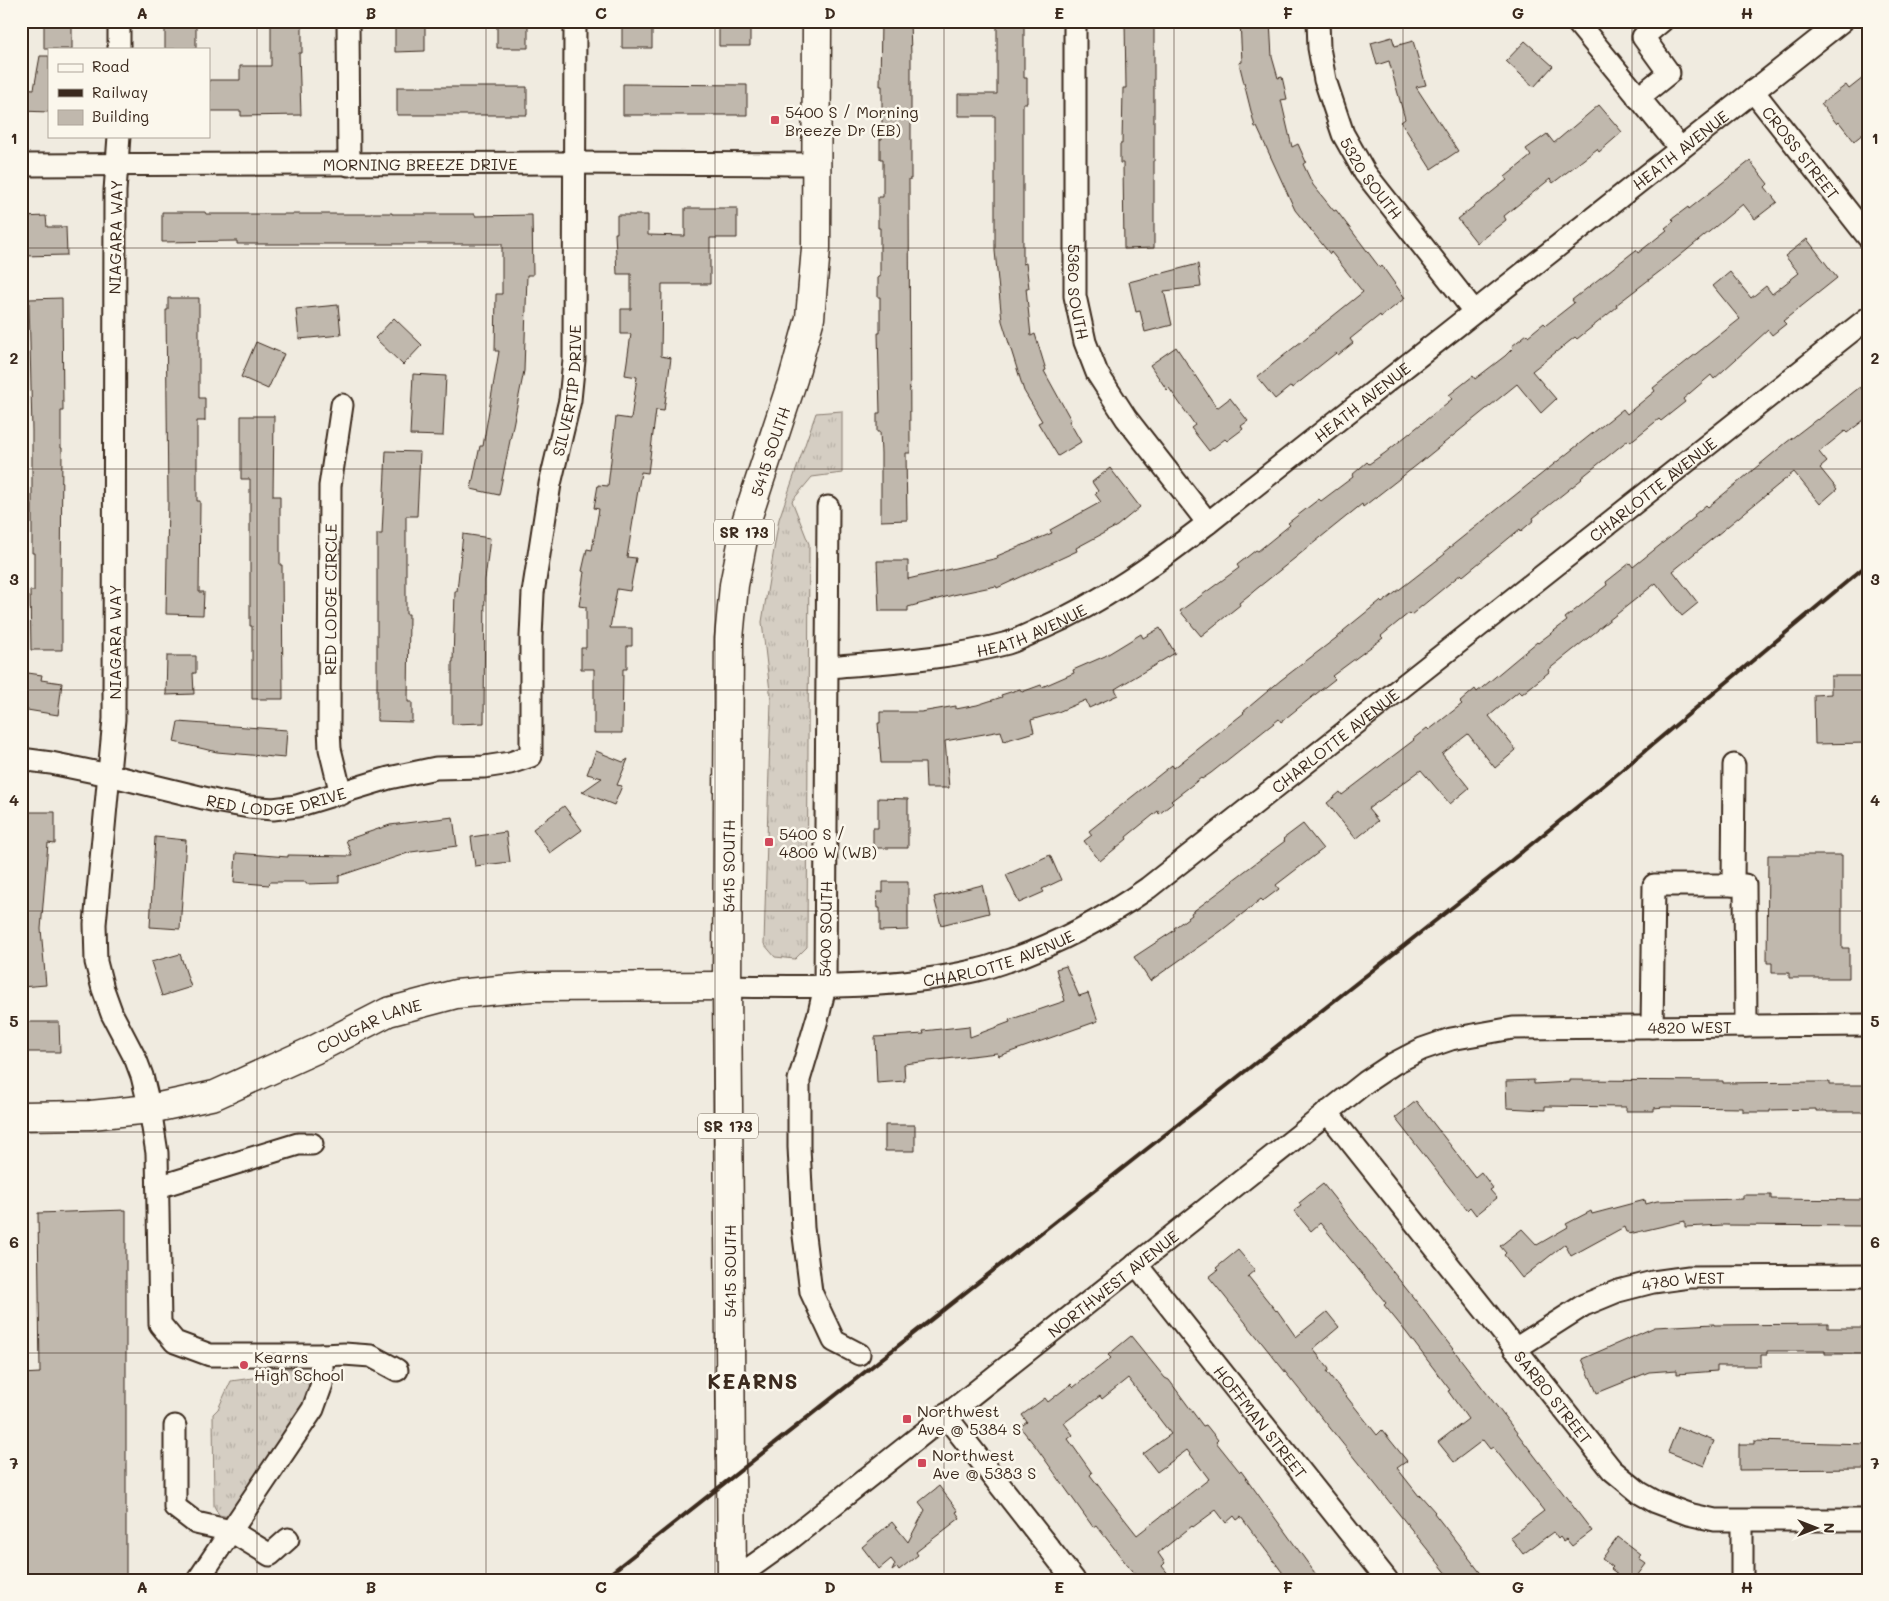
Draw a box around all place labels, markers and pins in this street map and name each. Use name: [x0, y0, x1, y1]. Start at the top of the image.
place label: 5400 S / Morning Breeze Dr (EB): [785, 101, 918, 140]
marker: 5400 S / Morning Breeze Dr (EB): [769, 114, 781, 126]
place label: 5400 S / 4800 W (WB): [779, 823, 877, 862]
marker: 5400 S / 4800 W (WB): [763, 836, 775, 848]
place label: Kearns High School: [254, 1346, 344, 1385]
marker: Kearns High School: [238, 1359, 250, 1371]
place label: Northwest Ave @ 5384 S: [917, 1400, 1021, 1439]
marker: Northwest Ave @ 5384 S: [901, 1413, 913, 1425]
place label: Northwest Ave @ 5383 S: [932, 1444, 1036, 1483]
marker: Northwest Ave @ 5383 S: [916, 1457, 928, 1469]

